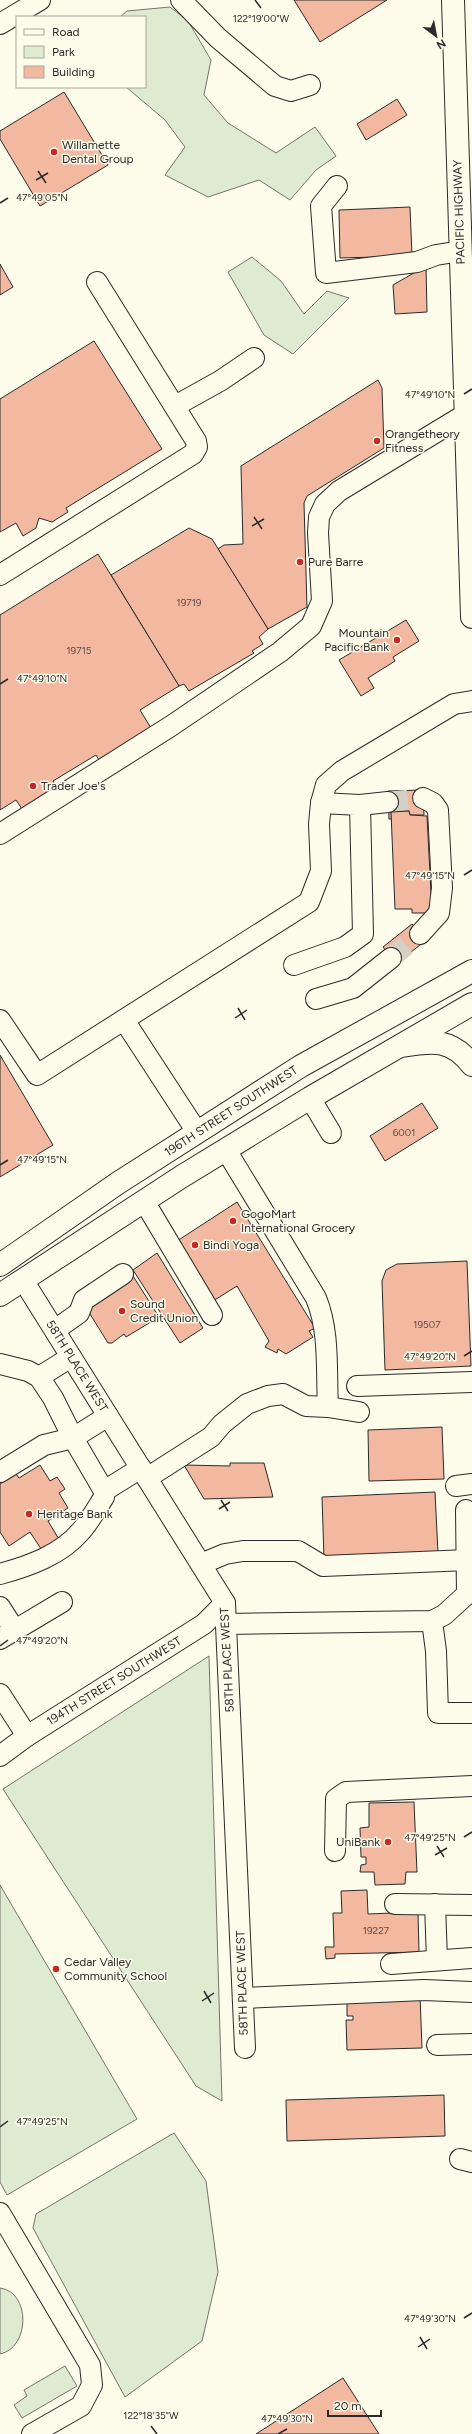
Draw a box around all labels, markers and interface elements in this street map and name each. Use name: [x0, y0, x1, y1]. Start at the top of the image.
text: 122°19'00"W: [233, 12, 290, 25]
legend: [16, 16, 146, 88]
north arrow: [416, 16, 456, 56]
text: Road: [52, 25, 80, 39]
text: N: [434, 36, 448, 52]
text: Park: [52, 45, 75, 59]
text: Building: [52, 65, 95, 79]
place label: Willamette Dental Group: [62, 138, 134, 166]
marker: Willamette Dental Group: [49, 147, 59, 157]
street label: PACIFIC HIGHWAY: [450, 159, 468, 265]
text: 47°49'05"N: [16, 191, 68, 204]
text: 47°49'10"N: [405, 388, 455, 401]
place label: Orangetheory Fitness: [385, 427, 461, 455]
marker: Orangetheory Fitness: [372, 436, 382, 446]
place label: Pure Barre: [308, 555, 364, 569]
marker: Pure Barre: [295, 557, 305, 567]
house number: 19719: [177, 596, 202, 609]
place label: Mountain Pacific Bank: [324, 626, 389, 654]
marker: Mountain Pacific Bank: [392, 635, 402, 645]
house number: 19715: [66, 644, 92, 657]
text: 47°49'10"N: [17, 672, 67, 685]
place label: Trader Joe's: [41, 779, 106, 793]
marker: Trader Joe's: [28, 781, 38, 791]
text: 47°49'15"N: [405, 869, 455, 882]
street label: 196TH STREET SOUTHWEST: [162, 1063, 300, 1159]
house number: 6001: [393, 1126, 415, 1139]
text: 47°49'15"N: [17, 1153, 67, 1166]
place label: GogoMart International Grocery: [241, 1207, 356, 1235]
marker: GogoMart International Grocery: [228, 1216, 238, 1226]
place label: Bindi Yoga: [203, 1238, 259, 1252]
marker: Bindi Yoga: [190, 1240, 200, 1250]
place label: Sound Credit Union: [130, 1297, 199, 1325]
marker: Sound Credit Union: [117, 1306, 127, 1316]
street label: 58TH PLACE WEST: [43, 1318, 111, 1415]
house number: 19507: [413, 1318, 441, 1331]
text: 47°49'20"N: [404, 1350, 456, 1363]
place label: Heritage Bank: [37, 1507, 113, 1521]
marker: Heritage Bank: [24, 1509, 34, 1519]
street label: 58TH PLACE WEST: [217, 1607, 237, 1713]
street label: 194TH STREET SOUTHWEST: [44, 1633, 184, 1728]
text: 47°49'20"N: [16, 1634, 68, 1647]
text: 47°49'25"N: [404, 1831, 456, 1844]
place label: UniBank: [336, 1835, 380, 1849]
marker: UniBank: [383, 1837, 393, 1847]
house number: 19227: [363, 1924, 390, 1937]
street label: 58TH PLACE WEST: [233, 1930, 251, 2036]
place label: Cedar Valley Community School: [64, 1955, 167, 1983]
marker: Cedar Valley Community School: [51, 1964, 61, 1974]
text: 47°49'25"N: [16, 2115, 68, 2128]
text: 47°49'30"N: [404, 2312, 456, 2325]
scale bar: [328, 2392, 381, 2418]
text: 20 m: [334, 2399, 362, 2413]
text: 122°18'35"W: [123, 2409, 179, 2422]
text: 47°49'30"N: [261, 2412, 313, 2425]

